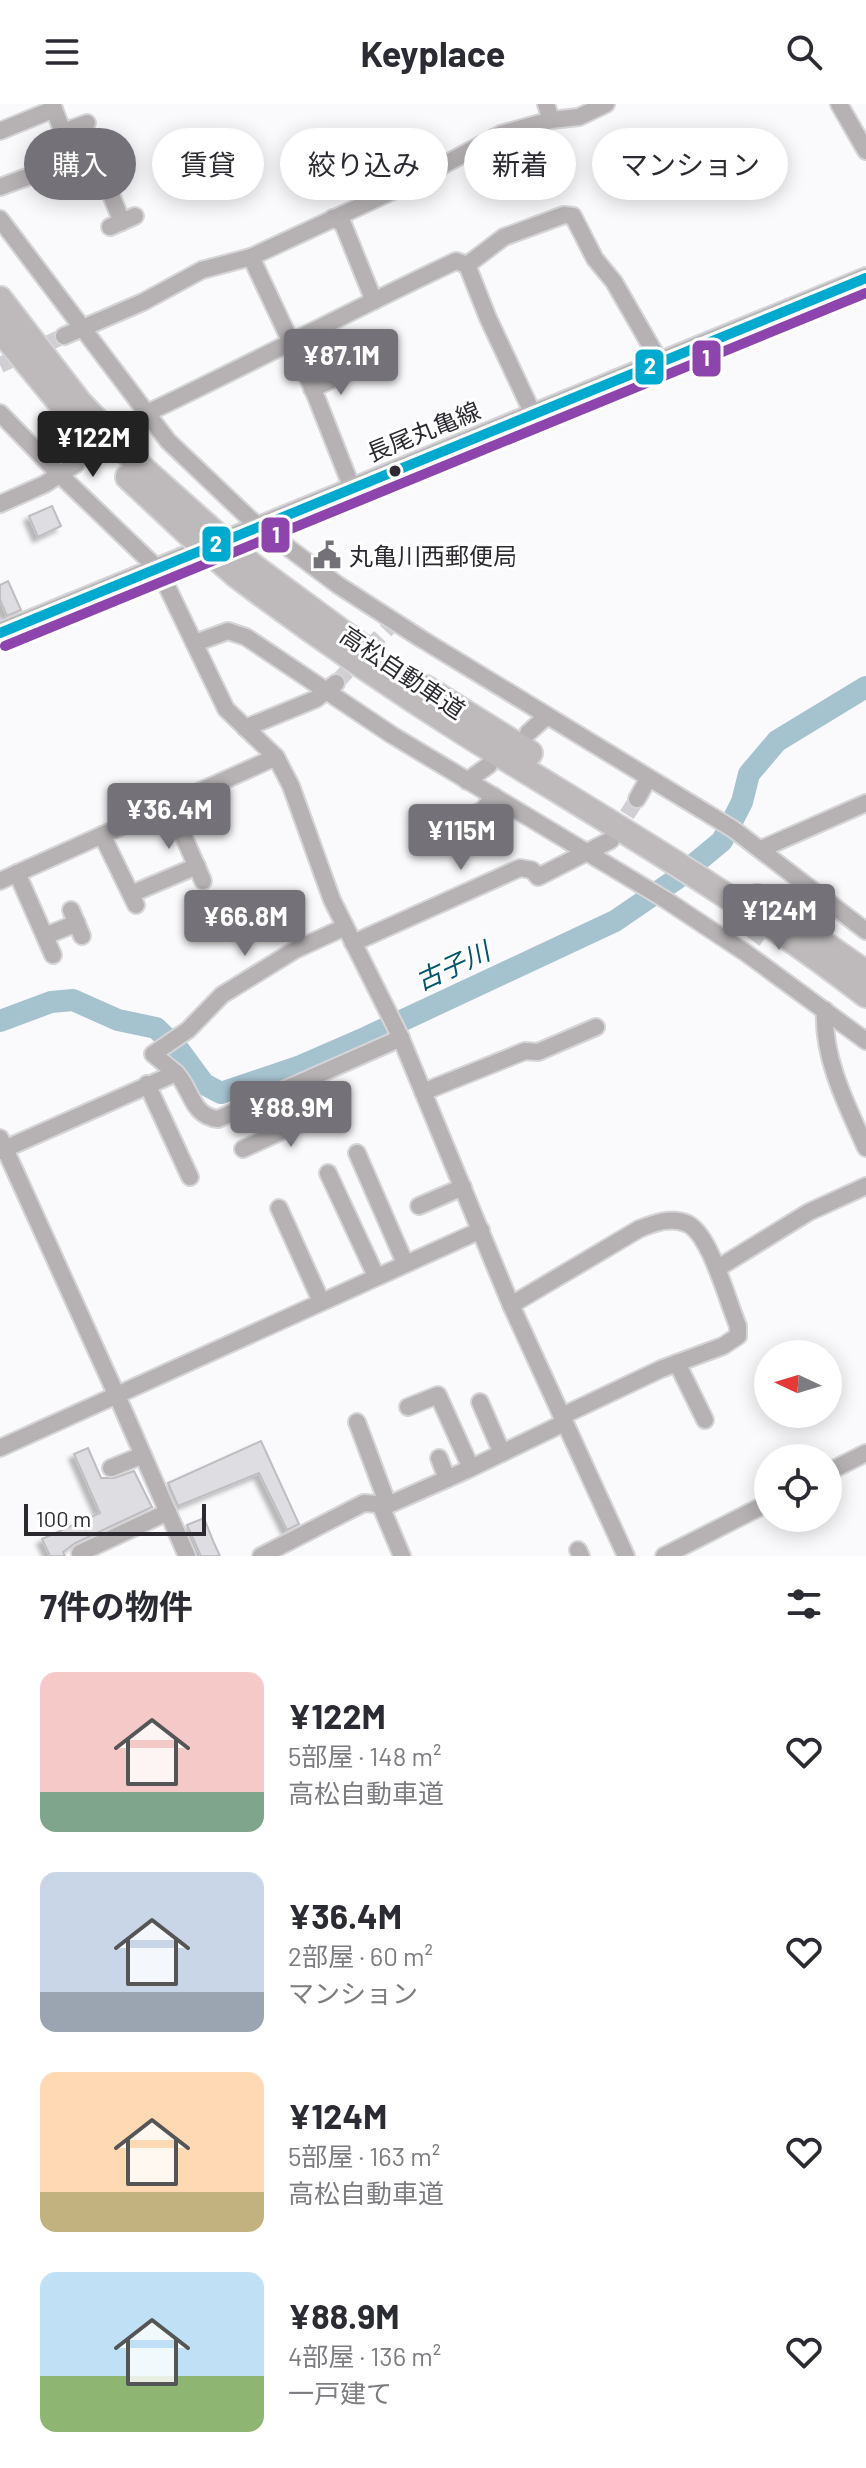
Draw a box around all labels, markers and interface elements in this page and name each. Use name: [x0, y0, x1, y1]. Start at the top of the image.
icon: menu: [40, 30, 84, 74]
icon: search: [782, 30, 826, 74]
text: Keyplace: [360, 31, 506, 74]
chip: 購入: [24, 128, 136, 200]
chip: 賃貸: [152, 128, 264, 200]
chip: 絞り込み: [280, 128, 448, 200]
chip: 新着: [464, 128, 576, 200]
chip: マンション: [592, 128, 788, 200]
pin: ¥87.1M: [276, 329, 406, 397]
text: ¥87.1M: [302, 339, 380, 370]
line badge: 1: [691, 339, 722, 378]
text: 1: [702, 344, 710, 370]
line badge: 2: [634, 348, 665, 386]
text: 2: [644, 352, 656, 378]
street label: 長尾丸亀線: [362, 395, 484, 467]
pin: ¥122M: [37, 411, 149, 479]
text: ¥122M: [56, 421, 130, 452]
unlabelled marker: [387, 463, 403, 479]
line badge: 1: [260, 516, 291, 554]
text: 1: [272, 521, 280, 547]
line badge: 2: [201, 525, 232, 563]
text: 2: [210, 530, 222, 556]
public building icon: 丸亀川西郵便局: [312, 540, 342, 570]
place label: 丸亀川西郵便局: [349, 541, 517, 570]
street label: 高松自動車道: [335, 620, 471, 724]
pin: ¥36.4M: [104, 783, 234, 851]
text: ¥36.4M: [125, 793, 213, 824]
pin: ¥115M: [405, 804, 517, 872]
text: ¥115M: [426, 814, 496, 845]
pin: ¥124M: [723, 884, 835, 952]
pin: ¥66.8M: [180, 890, 310, 958]
text: ¥124M: [741, 894, 817, 925]
text: ¥66.8M: [202, 900, 288, 931]
water label: 古子川: [410, 933, 497, 996]
pin: ¥88.9M: [226, 1081, 356, 1149]
text: ¥88.9M: [248, 1091, 334, 1122]
north arrow: [754, 1340, 842, 1428]
map controls: [754, 1340, 842, 1532]
button: locate: [754, 1444, 842, 1532]
scale bar: [24, 1500, 206, 1536]
text: 100 m: [36, 1505, 91, 1531]
icon: filters: [782, 1582, 826, 1626]
text: 7件の物件: [40, 1585, 193, 1626]
text: ¥122M: [288, 1695, 386, 1736]
icon: home: [104, 1704, 200, 1800]
icon: heart: [782, 1730, 826, 1774]
text: 5部屋 · 148 m²: [288, 1740, 441, 1771]
text: 高松自動車道: [288, 1777, 444, 1808]
text: ¥36.4M: [288, 1895, 402, 1936]
icon: home: [104, 1904, 200, 2000]
icon: heart: [782, 1930, 826, 1974]
text: 2部屋 · 60 m²: [288, 1940, 433, 1971]
text: マンション: [288, 1977, 418, 2008]
text: ¥124M: [288, 2095, 387, 2136]
icon: home: [104, 2104, 200, 2200]
icon: heart: [782, 2130, 826, 2174]
text: 5部屋 · 163 m²: [288, 2140, 440, 2171]
text: 高松自動車道: [288, 2177, 444, 2208]
text: ¥88.9M: [288, 2295, 400, 2336]
icon: home: [104, 2304, 200, 2400]
icon: heart: [782, 2330, 826, 2374]
text: 4部屋 · 136 m²: [288, 2340, 441, 2371]
text: 一戸建て: [288, 2377, 392, 2408]

